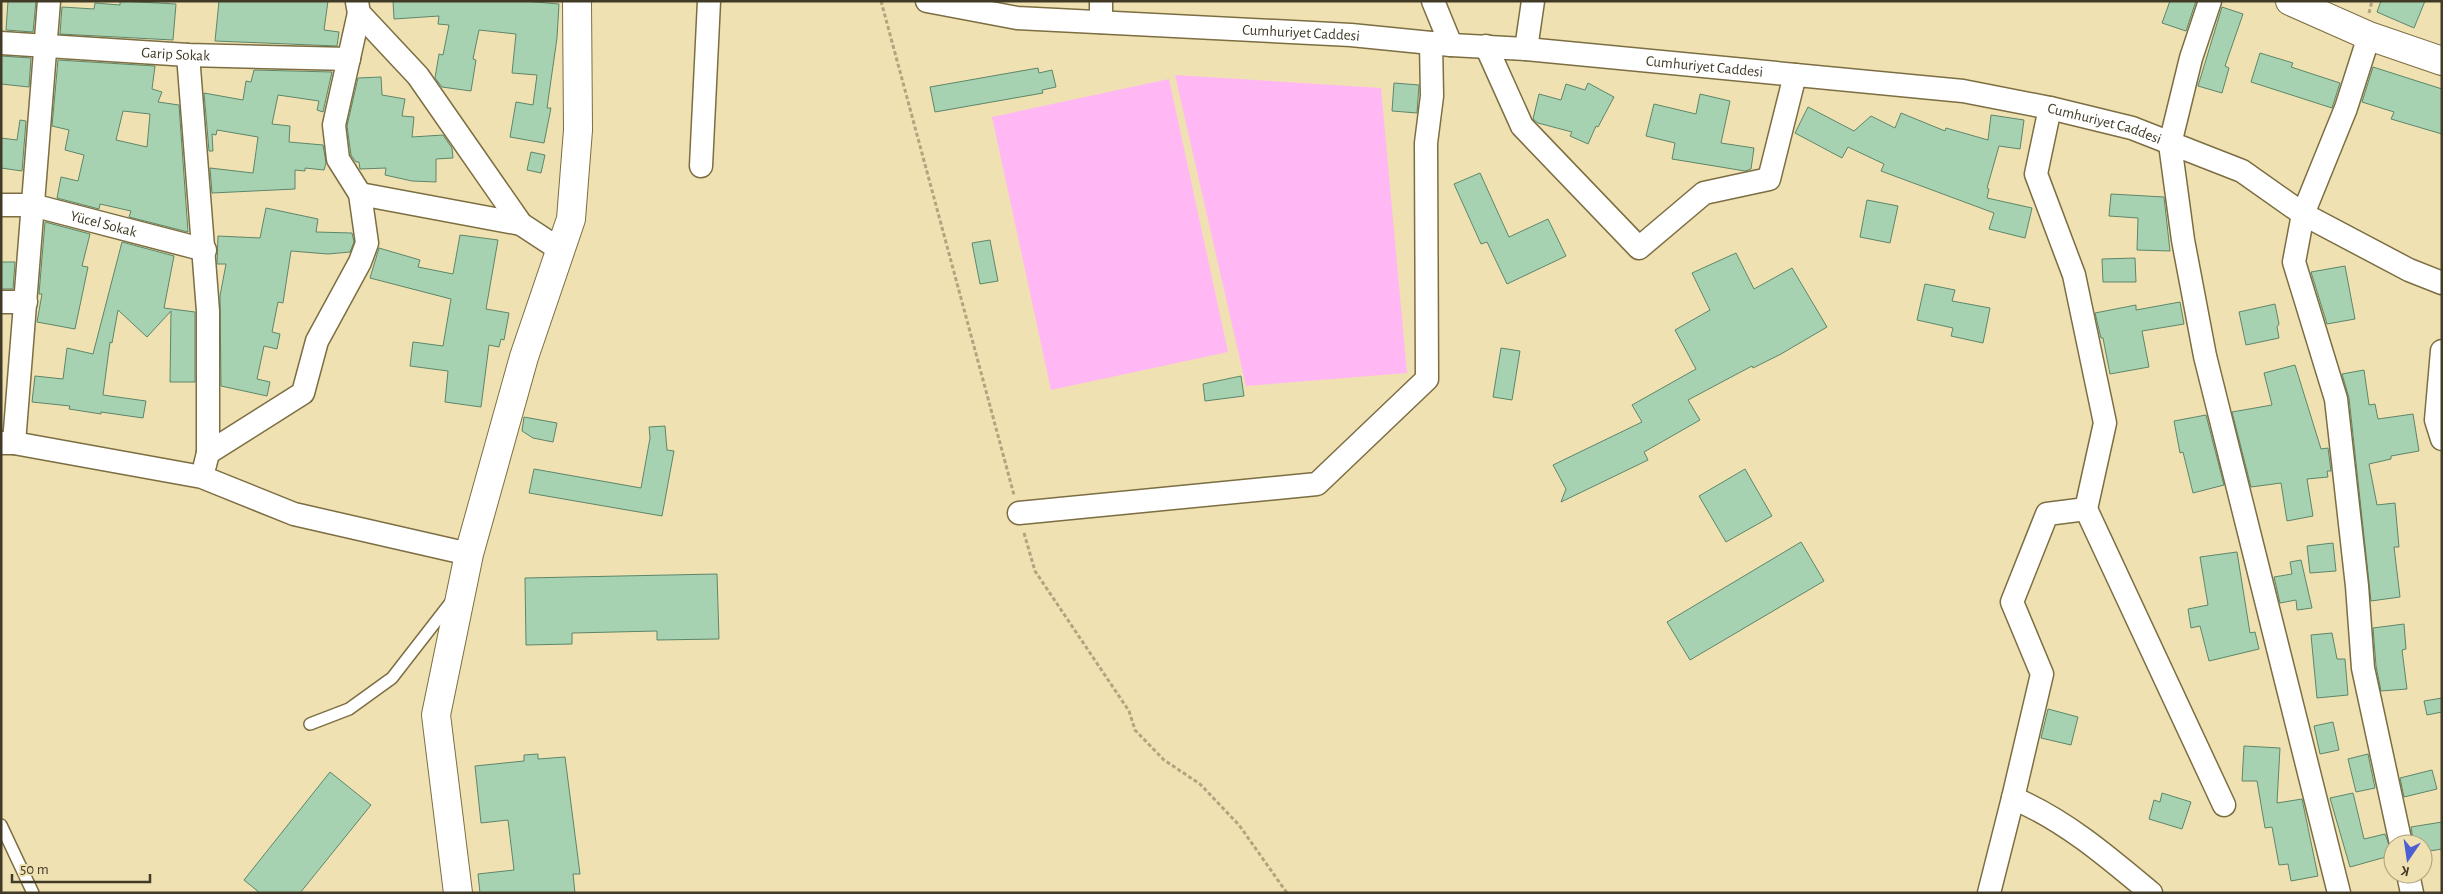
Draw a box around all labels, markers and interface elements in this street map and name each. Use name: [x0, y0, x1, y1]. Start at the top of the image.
street label: Cumhuriyet Caddesi: [1242, 22, 1361, 43]
street label: Garip Sokak: [141, 45, 210, 63]
street label: Cumhuriyet Caddesi: [1645, 53, 1764, 79]
street label: Cumhuriyet Caddesi: [2046, 100, 2164, 146]
street label: Yücel Sokak: [69, 208, 139, 239]
north arrow: [2383, 834, 2433, 884]
scale bar: [12, 852, 150, 884]
text: 50 m: [20, 862, 49, 877]
text: K: [2399, 863, 2411, 878]

